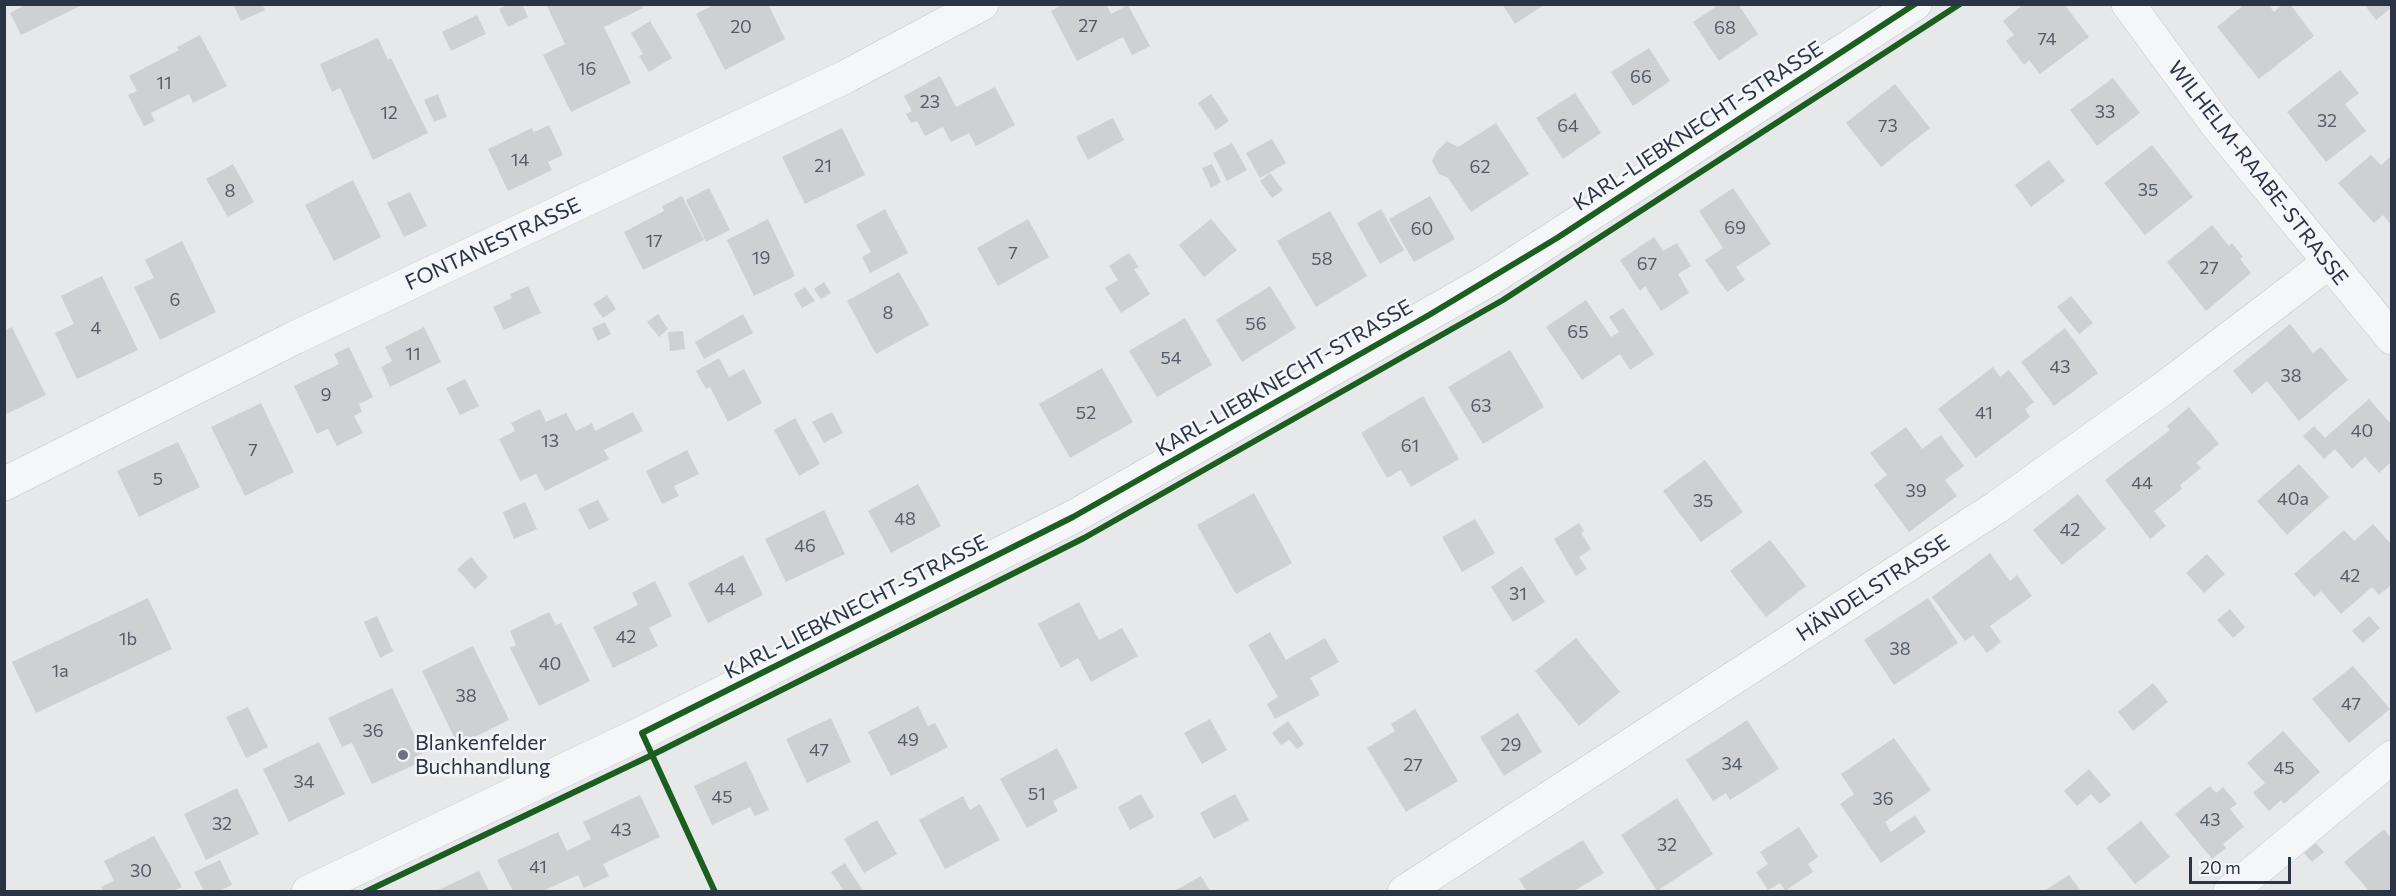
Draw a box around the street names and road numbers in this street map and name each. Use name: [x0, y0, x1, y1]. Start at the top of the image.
street label: KARL-LIEBKNECHT-STRASSE: [1569, 36, 1827, 216]
street label: WILHELM-RAABE-STRASSE: [2163, 56, 2353, 290]
street label: FONTANESTRASSE: [401, 192, 585, 296]
street label: KARL-LIEBKNECHT-STRASSE: [1151, 294, 1417, 462]
street label: KARL-LIEBKNECHT-STRASSE: [720, 529, 992, 685]
street label: HÄNDELSTRASSE: [1792, 529, 1954, 647]

